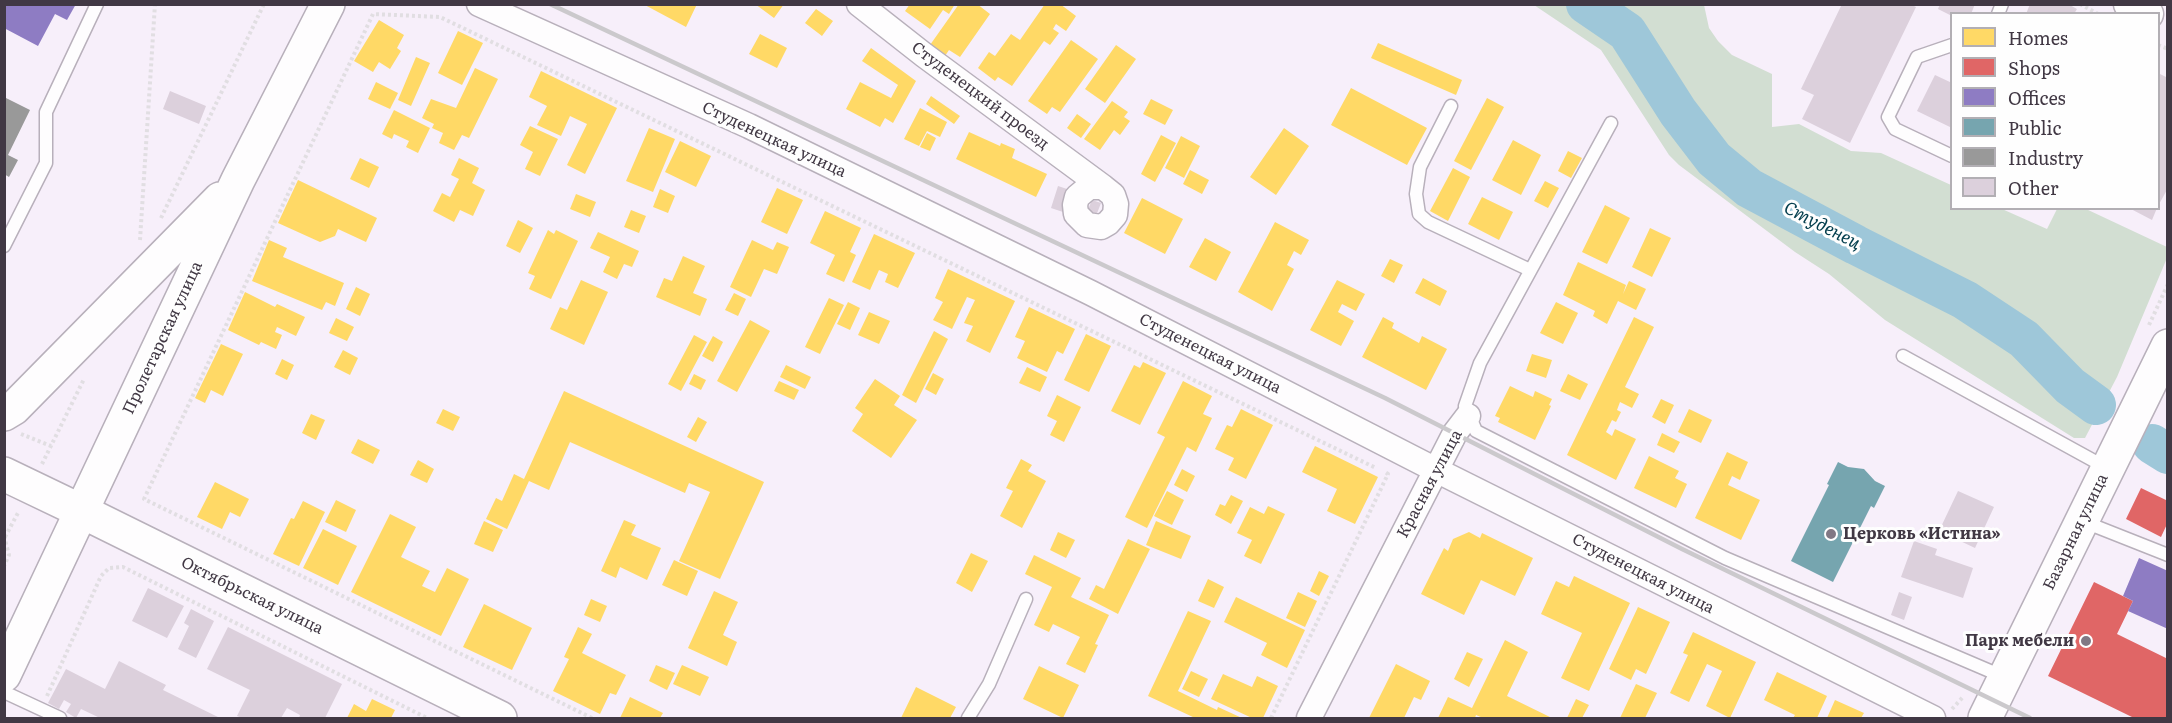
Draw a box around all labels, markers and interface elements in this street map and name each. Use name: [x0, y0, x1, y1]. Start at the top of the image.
legend: [1950, 12, 2160, 210]
text: Homes: [2008, 24, 2068, 51]
street label: Студенецкий проезд: [907, 38, 1053, 154]
text: Shops: [2008, 54, 2060, 81]
text: Offices: [2008, 84, 2066, 111]
street label: Студенецкая улица: [699, 98, 849, 182]
text: Public: [2008, 114, 2062, 141]
text: Industry: [2008, 144, 2083, 171]
text: Other: [2008, 174, 2058, 201]
water label: Студенец: [1780, 197, 1864, 255]
street label: Пролетарская улица: [119, 258, 207, 418]
street label: Студенецкая улица: [1136, 310, 1284, 398]
street label: Красная улица: [1393, 427, 1467, 541]
street label: Базарная улица: [2039, 471, 2113, 593]
place label: Церковь «Истина»: [1843, 524, 2000, 544]
marker: Церковь «Истина»: [1824, 527, 1838, 541]
street label: Студенецкая улица: [1569, 530, 1717, 618]
street label: Октябрьская улица: [178, 553, 326, 639]
place label: Парк мебели: [1965, 631, 2074, 651]
marker: Парк мебели: [2079, 634, 2093, 648]

